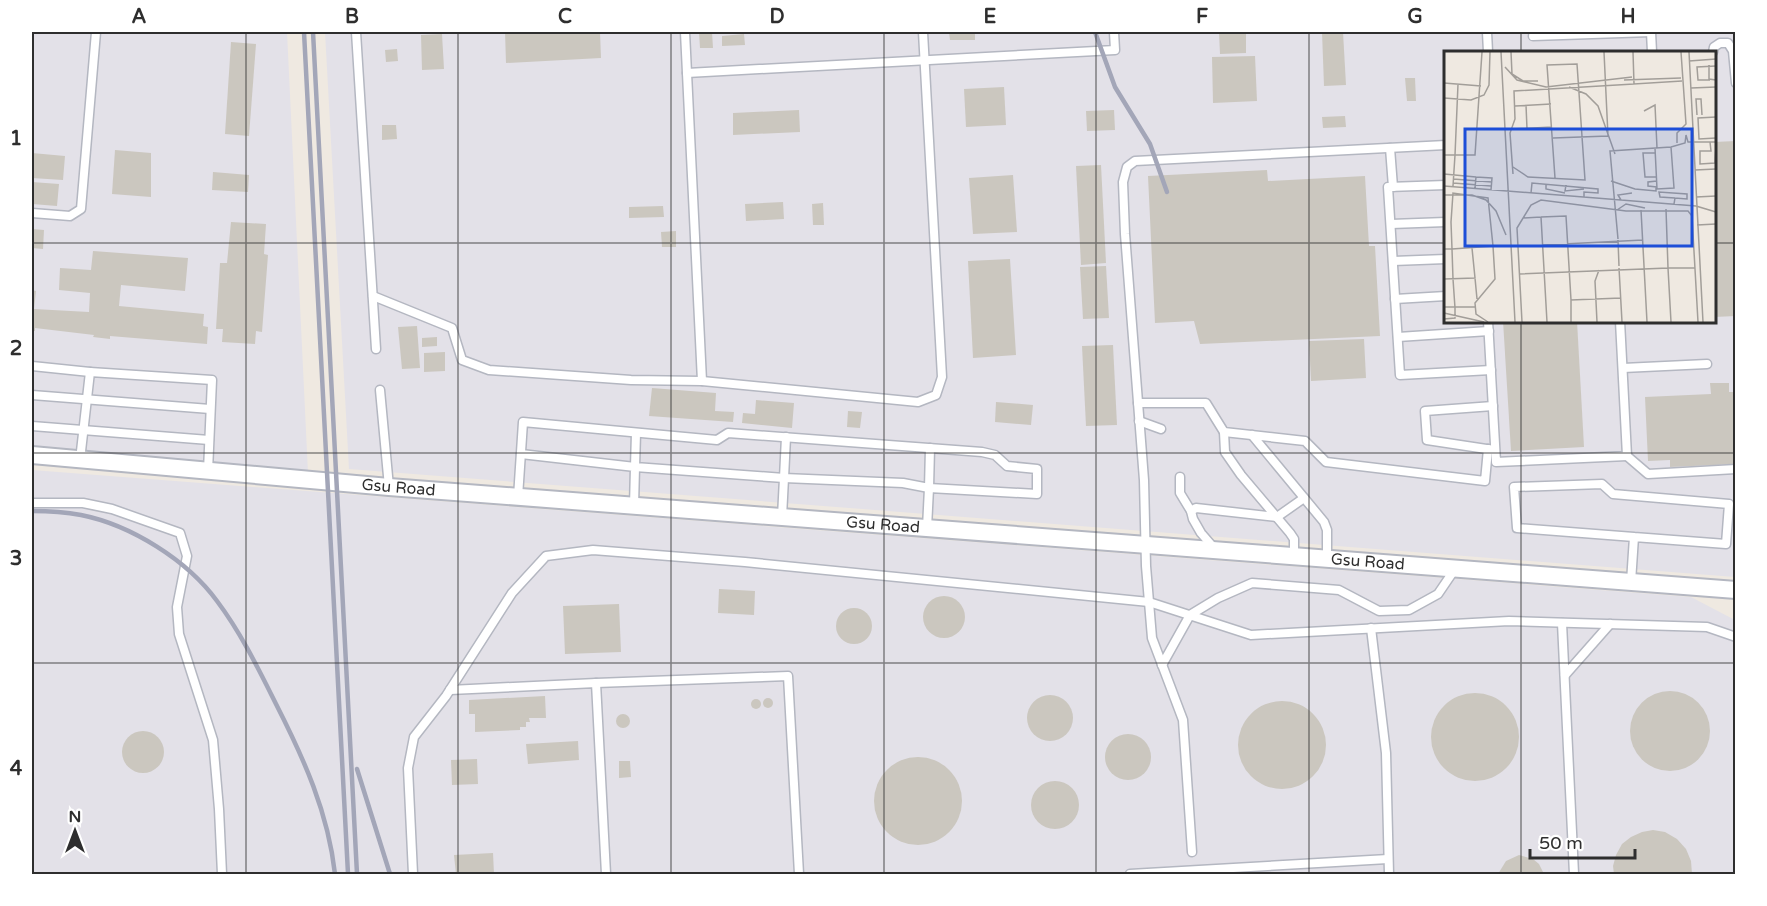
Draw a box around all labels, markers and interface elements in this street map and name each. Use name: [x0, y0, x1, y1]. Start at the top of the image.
text: A: [132, 5, 147, 29]
text: B: [345, 5, 359, 29]
text: C: [558, 5, 572, 29]
text: D: [769, 5, 785, 29]
text: E: [984, 5, 997, 29]
text: F: [1196, 5, 1208, 29]
text: G: [1407, 5, 1423, 29]
text: H: [1620, 5, 1636, 29]
inset map: [1444, 51, 1716, 322]
text: 1: [10, 127, 22, 151]
text: 2: [10, 337, 22, 361]
street label: Gsu Road: [361, 475, 436, 501]
street label: Gsu Road: [845, 512, 921, 538]
text: 3: [10, 547, 22, 571]
street label: Gsu Road: [1330, 549, 1405, 575]
text: 4: [10, 757, 23, 781]
north arrow: [45, 801, 105, 861]
text: N: [69, 807, 81, 827]
scale bar: [1530, 822, 1635, 860]
text: 50 m: [1539, 832, 1583, 854]

